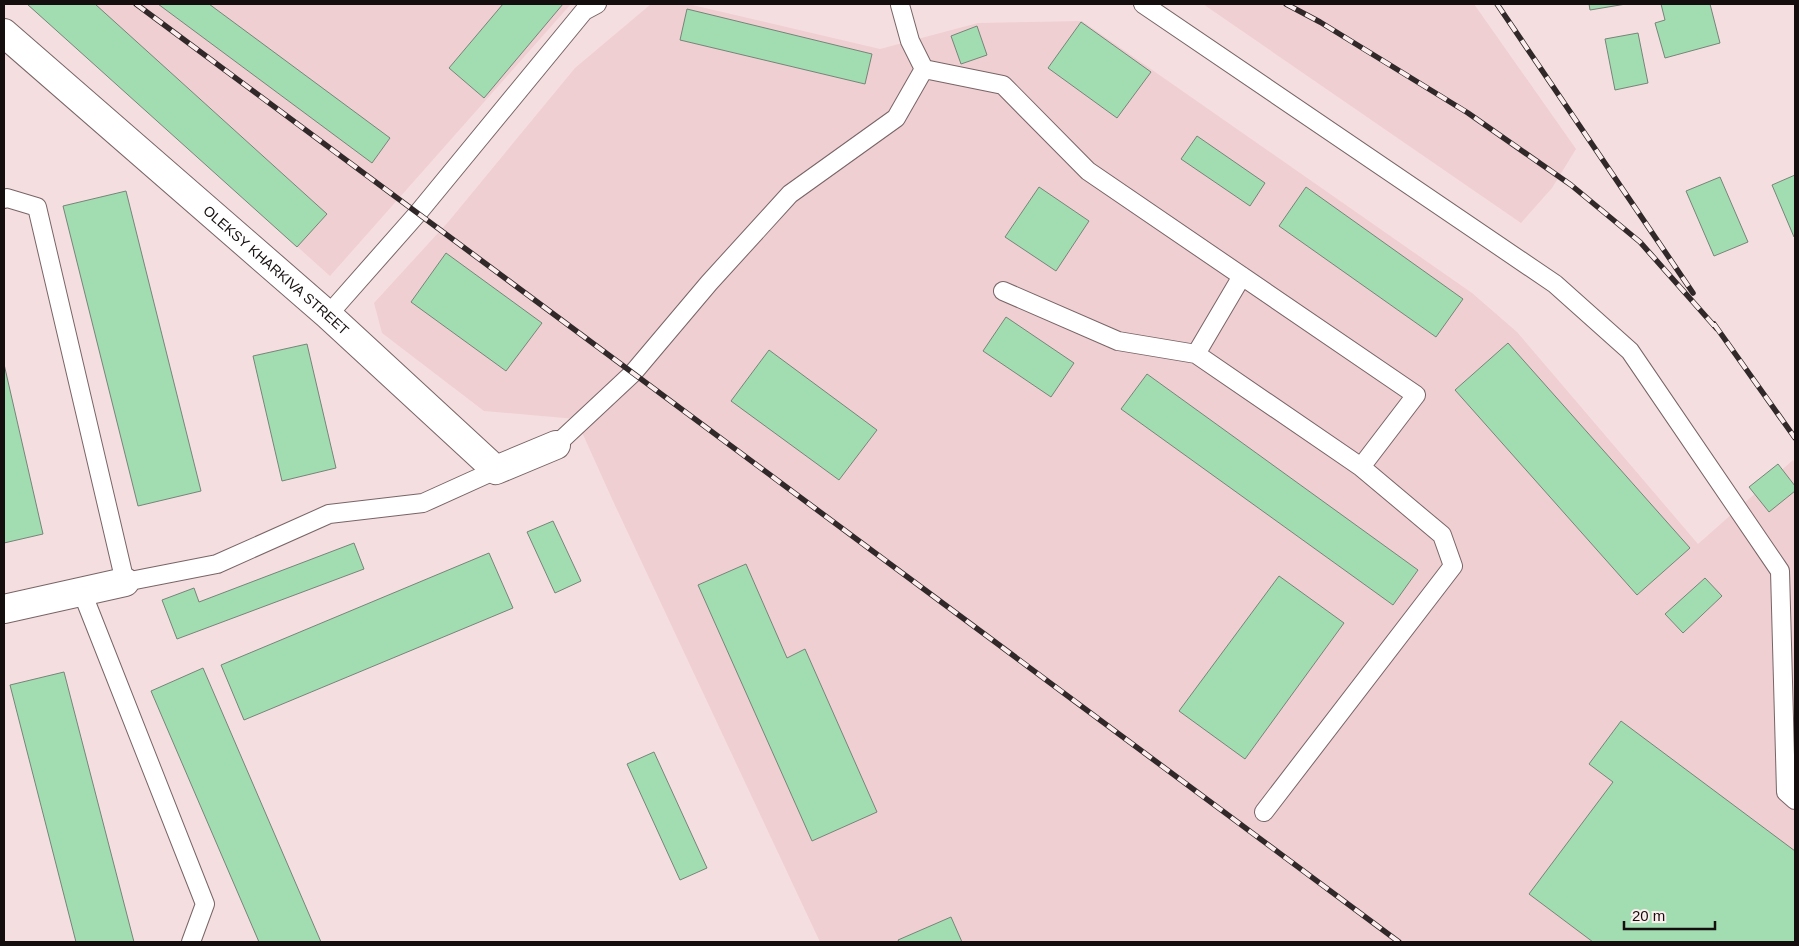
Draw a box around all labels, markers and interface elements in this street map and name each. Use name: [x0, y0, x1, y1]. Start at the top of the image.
street label: OLEKSY KHARKIVA STREET: [200, 202, 352, 338]
scale bar: [1624, 898, 1715, 930]
text: 20 m: [1632, 907, 1665, 924]

